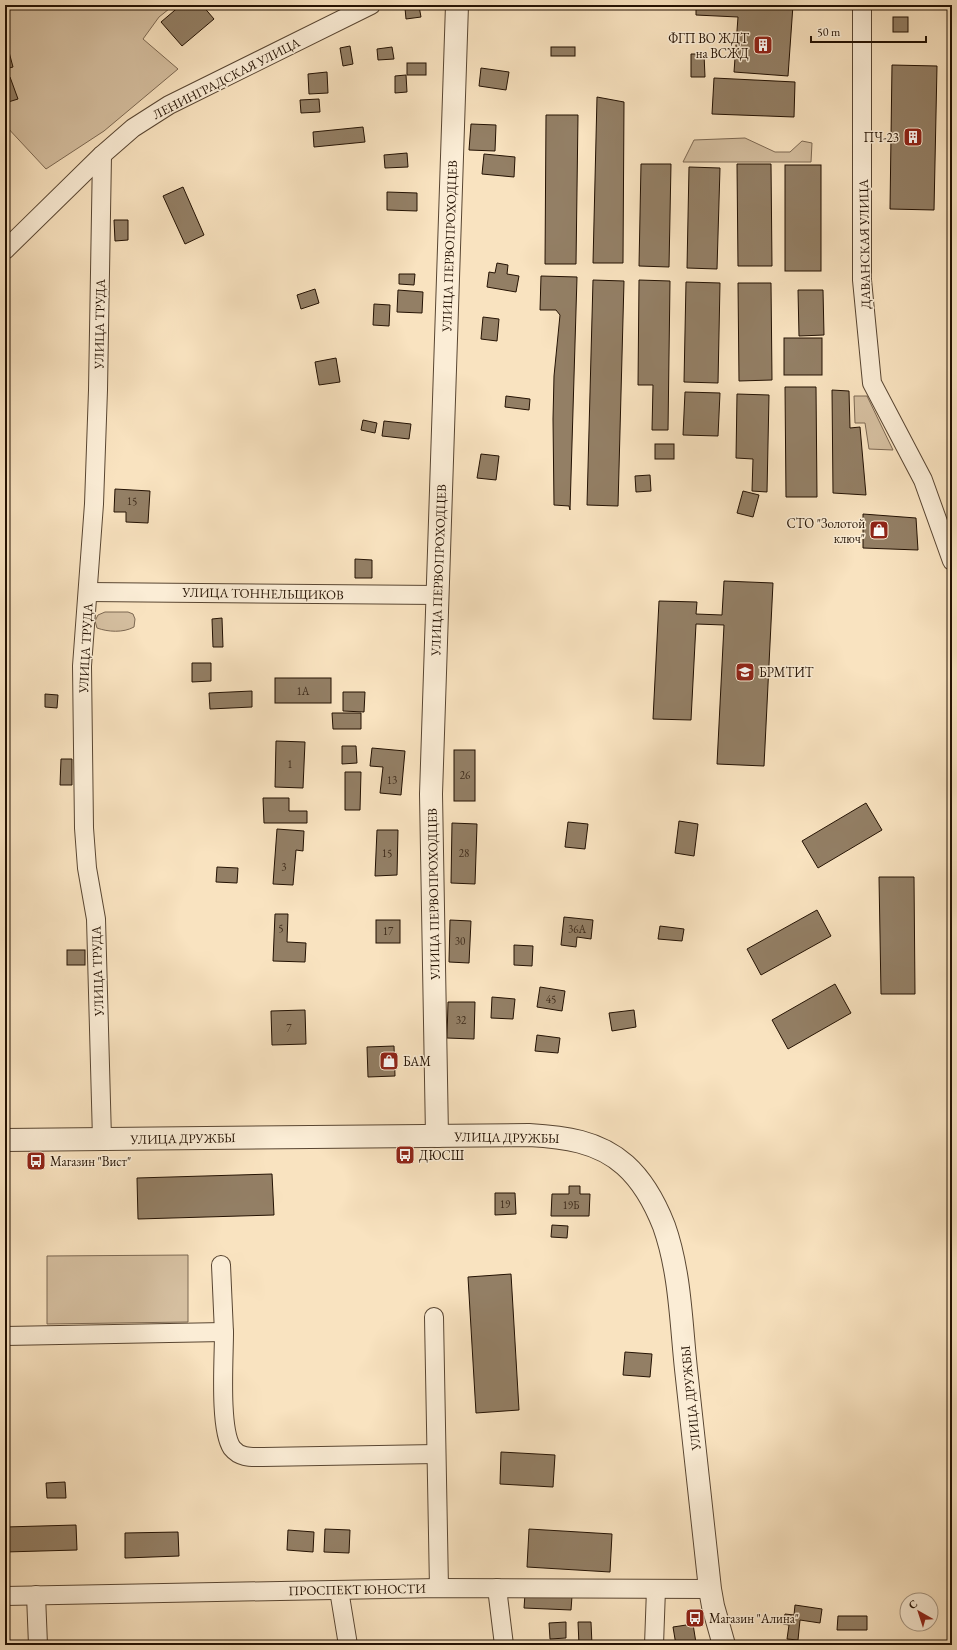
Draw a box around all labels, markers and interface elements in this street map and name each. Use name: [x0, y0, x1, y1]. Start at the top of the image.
scale bar: [811, 18, 926, 44]
text: 50 m: [817, 24, 841, 40]
place label: ФГП ВО ЖДТ на ВСЖД: [668, 30, 749, 62]
street label: ЛЕНИНГРАДСКАЯ УЛИЦА: [150, 33, 304, 123]
building icon: ФГП ВО ЖДТ на ВСЖД: [752, 34, 774, 56]
building icon: ПЧ-23: [902, 126, 924, 148]
place label: ПЧ-23: [863, 129, 899, 146]
street label: УЛИЦА ПЕРВОПРОХОДЦЕВ: [438, 160, 461, 333]
street label: ДАВАНСКАЯ УЛИЦА: [855, 178, 874, 309]
street label: УЛИЦА ТРУДА: [90, 278, 109, 370]
street label: УЛИЦА ПЕРВОПРОХОДЦЕВ: [427, 484, 450, 657]
house number: 15: [127, 494, 137, 508]
place label: СТО "Золотой ключ": [786, 515, 865, 547]
shop icon: СТО "Золотой ключ": [868, 519, 890, 541]
street label: УЛИЦА ТОННЕЛЬЩИКОВ: [181, 584, 344, 603]
street label: УЛИЦА ТРУДА: [75, 602, 96, 694]
school or university icon: БРМТИТ: [734, 661, 756, 683]
place label: БРМТИТ: [759, 664, 814, 681]
house number: 1А: [297, 684, 310, 698]
house number: 1: [287, 757, 293, 771]
house number: 26: [460, 768, 471, 782]
house number: 13: [387, 773, 397, 787]
street label: УЛИЦА ПЕРВОПРОХОДЦЕВ: [423, 808, 444, 981]
house number: 15: [382, 846, 392, 860]
house number: 28: [459, 846, 469, 860]
house number: 3: [281, 860, 287, 874]
house number: 5: [278, 921, 284, 935]
house number: 36А: [568, 922, 586, 936]
house number: 17: [383, 924, 394, 938]
street label: УЛИЦА ТРУДА: [87, 925, 108, 1017]
house number: 30: [455, 934, 465, 948]
house number: 45: [546, 992, 556, 1006]
house number: 32: [456, 1013, 467, 1027]
house number: 7: [286, 1021, 292, 1035]
shop icon: БАМ: [378, 1050, 400, 1072]
place label: БАМ: [403, 1053, 431, 1070]
street label: УЛИЦА ДРУЖБЫ: [453, 1128, 560, 1147]
street label: УЛИЦА ДРУЖБЫ: [129, 1129, 236, 1148]
bus stop icon: ДЮСШ: [394, 1144, 416, 1166]
place label: ДЮСШ: [419, 1147, 465, 1164]
bus stop icon: Магазин "Вист": [25, 1150, 47, 1172]
place label: Магазин "Вист": [50, 1153, 131, 1170]
house number: 19: [500, 1197, 511, 1211]
house number: 19Б: [562, 1198, 580, 1212]
street label: УЛИЦА ДРУЖБЫ: [676, 1344, 705, 1452]
street label: ПРОСПЕКТ ЮНОСТИ: [288, 1580, 426, 1599]
north arrow: [899, 1592, 939, 1632]
text: С: [905, 1596, 920, 1612]
bus stop icon: Магазин "Алина": [684, 1607, 706, 1629]
place label: Магазин "Алина": [709, 1610, 799, 1627]

